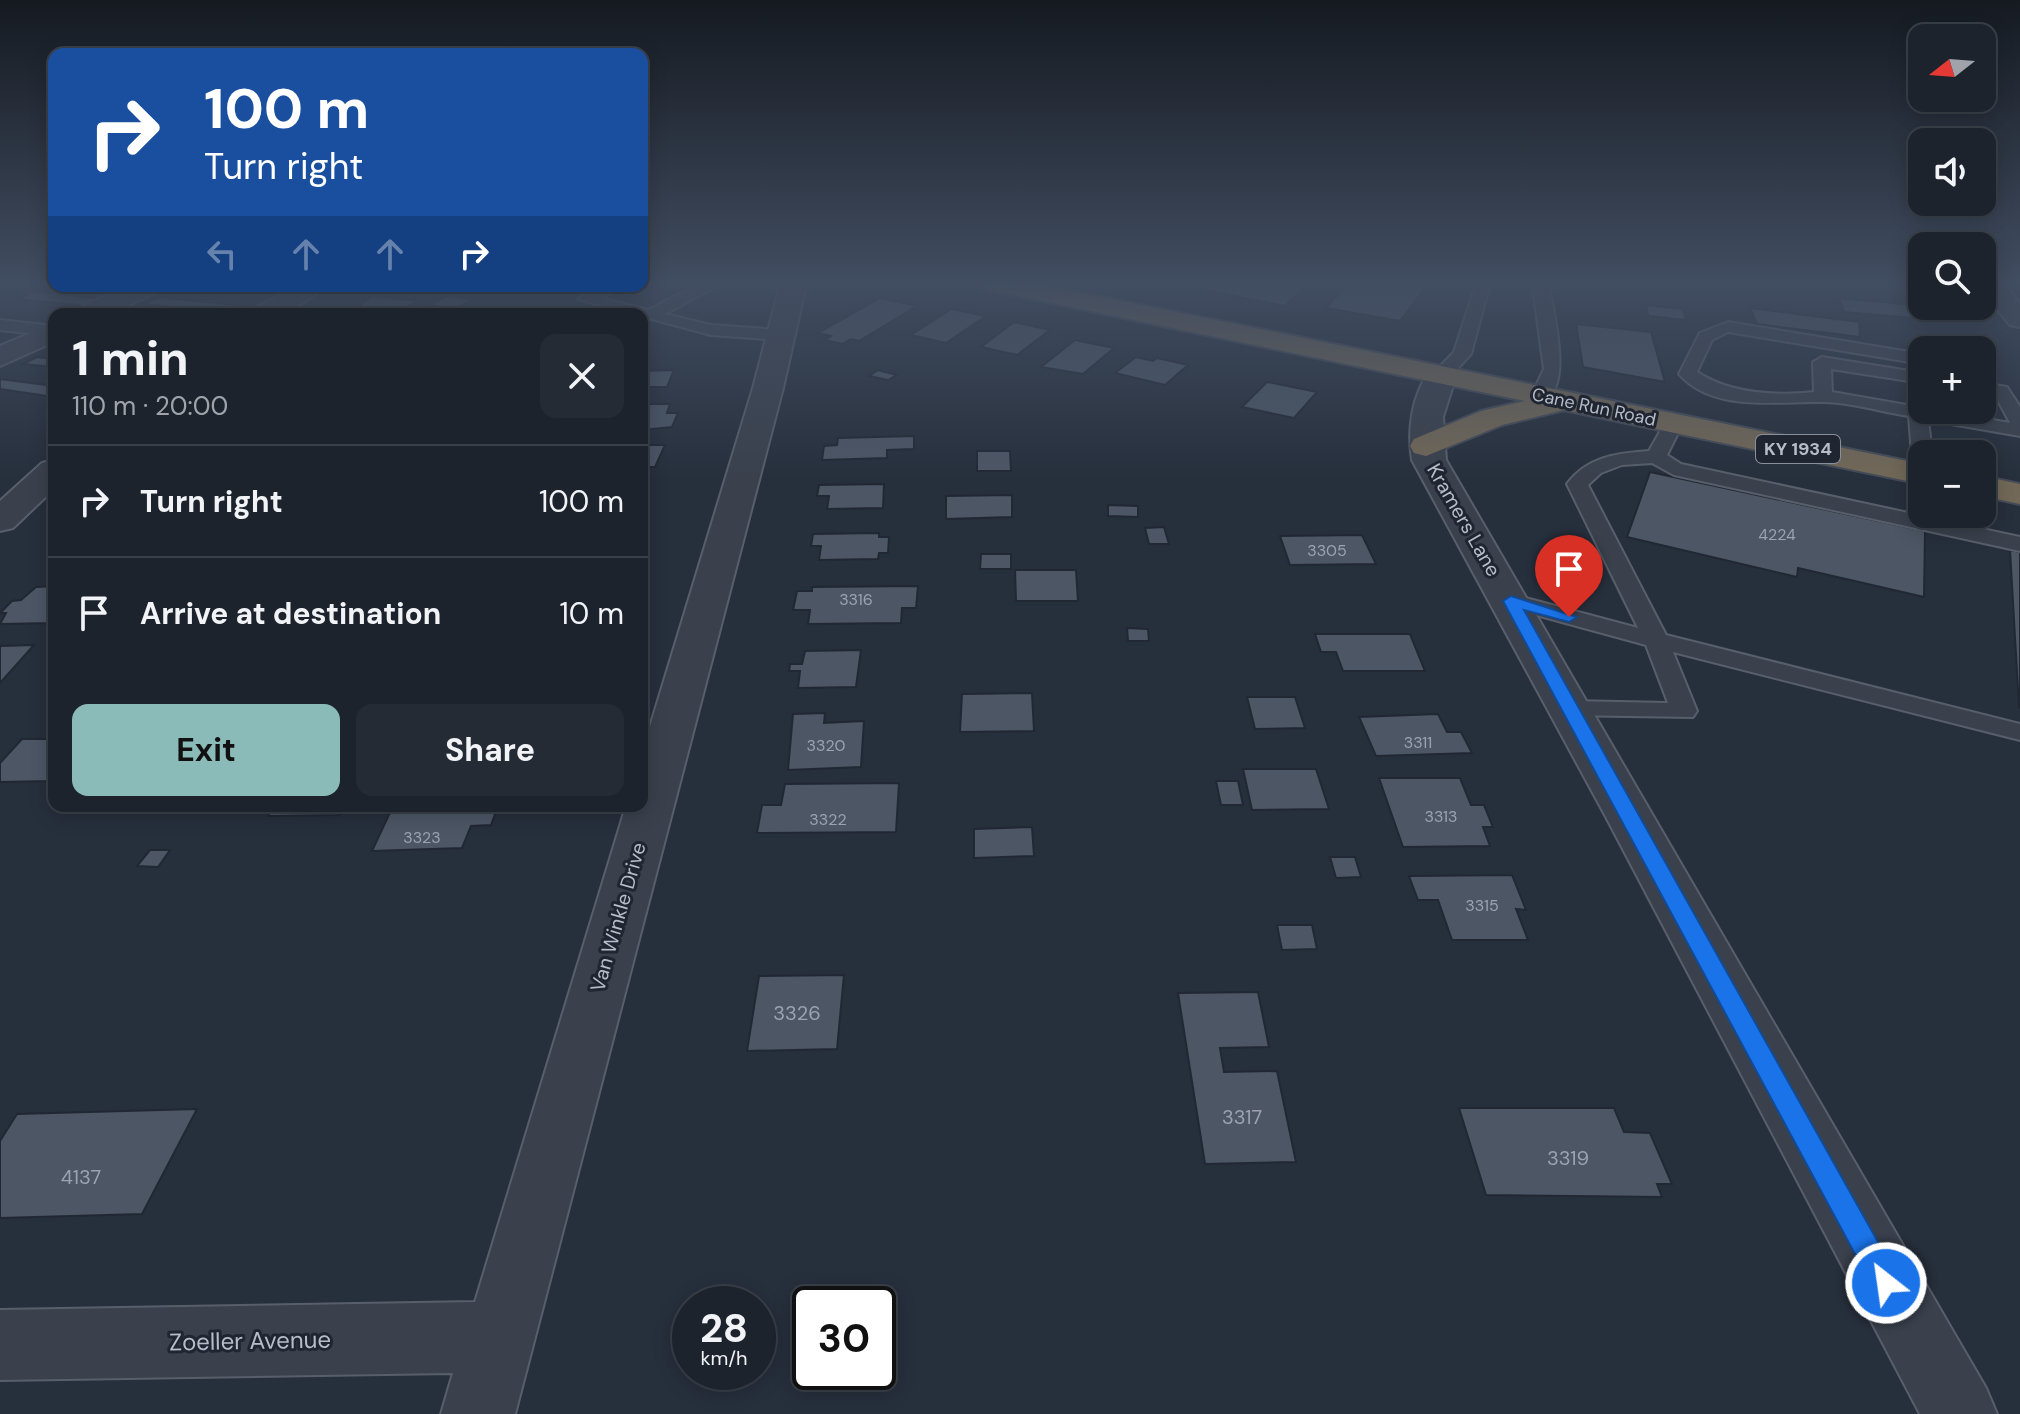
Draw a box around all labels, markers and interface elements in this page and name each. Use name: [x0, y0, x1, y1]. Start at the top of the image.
north arrow: [1908, 24, 1996, 112]
map controls: [1908, 24, 1996, 528]
text: 100 m: [204, 72, 369, 145]
icon: right: [72, 80, 176, 184]
button: sound: [1908, 128, 1996, 216]
text: Turn right: [204, 143, 363, 190]
icon: left: [200, 232, 244, 276]
icon: ahead: [284, 232, 328, 276]
icon: ahead: [368, 232, 412, 276]
icon: right: [452, 232, 496, 276]
button: search: [1908, 232, 1996, 320]
text: 1 min: [72, 327, 189, 390]
button: close: [540, 334, 624, 418]
button: +: [1908, 336, 1996, 424]
street label: Cane Run Road: [1530, 382, 1658, 432]
text: 110 m · 20:00: [72, 389, 228, 423]
road number: KY 1934: [1756, 435, 1840, 463]
button: −: [1908, 440, 1996, 528]
street label: Kramers Lane: [1421, 459, 1507, 581]
icon: right: [72, 479, 116, 523]
text: Turn right: [140, 482, 283, 521]
text: 100 m: [539, 482, 624, 521]
house number: 4224: [1758, 524, 1796, 545]
pin: [1535, 535, 1603, 617]
house number: 3305: [1307, 540, 1347, 561]
icon: arrive: [1547, 547, 1591, 591]
house number: 3316: [839, 589, 873, 610]
icon: arrive: [72, 591, 116, 635]
text: Arrive at destination: [140, 594, 441, 633]
text: 10 m: [559, 594, 624, 633]
button: Exit: [72, 704, 340, 796]
button: Share: [356, 704, 624, 796]
house number: 3311: [1404, 732, 1432, 753]
house number: 3320: [807, 735, 846, 756]
house number: 3313: [1424, 806, 1458, 827]
house number: 3322: [809, 809, 847, 830]
house number: 3323: [403, 827, 441, 848]
street label: Van Winkle Drive: [584, 839, 652, 995]
house number: 3315: [1465, 895, 1499, 916]
house number: 3326: [773, 1000, 821, 1026]
house number: 3317: [1222, 1104, 1262, 1130]
house number: 3319: [1547, 1145, 1589, 1171]
house number: 4137: [61, 1164, 101, 1190]
position arrow: [1844, 1241, 1928, 1325]
speed limit sign: 30: [792, 1286, 896, 1390]
text: 28: [700, 1302, 748, 1354]
street label: Zoeller Avenue: [169, 1324, 331, 1357]
text: km/h: [700, 1345, 748, 1371]

